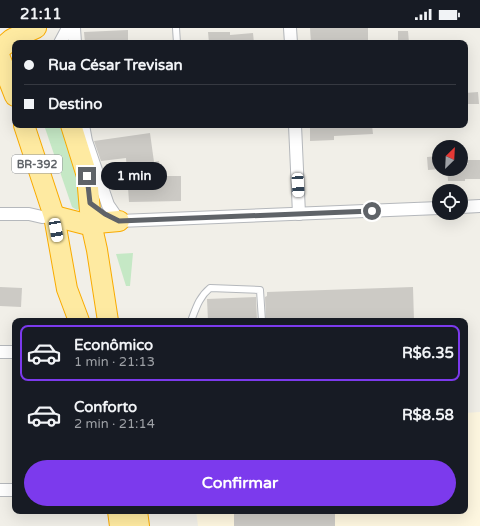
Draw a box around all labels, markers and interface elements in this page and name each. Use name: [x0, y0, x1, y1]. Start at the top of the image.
text: 21:11: [20, 5, 62, 23]
text: Rua César Trevisan: [48, 56, 183, 74]
text: Destino: [48, 95, 102, 113]
north arrow: [432, 140, 468, 176]
map controls: [432, 140, 468, 220]
road number: BR-392: [12, 155, 62, 173]
callout: 1 min: [101, 162, 167, 190]
route end: [78, 167, 96, 185]
text: 1 min: [117, 168, 151, 184]
car: [291, 173, 305, 197]
button: locate: [432, 184, 468, 220]
route start: [363, 202, 381, 220]
car: [48, 217, 64, 243]
icon: car: [26, 335, 62, 371]
text: Econômico: [74, 336, 153, 354]
text: R$6.35: [402, 344, 454, 362]
text: 1 min · 21:13: [74, 354, 155, 370]
icon: car: [26, 397, 62, 433]
text: Conforto: [74, 398, 137, 416]
text: R$8.58: [402, 406, 454, 424]
text: 2 min · 21:14: [74, 416, 155, 432]
button: Confirmar: [24, 460, 456, 506]

